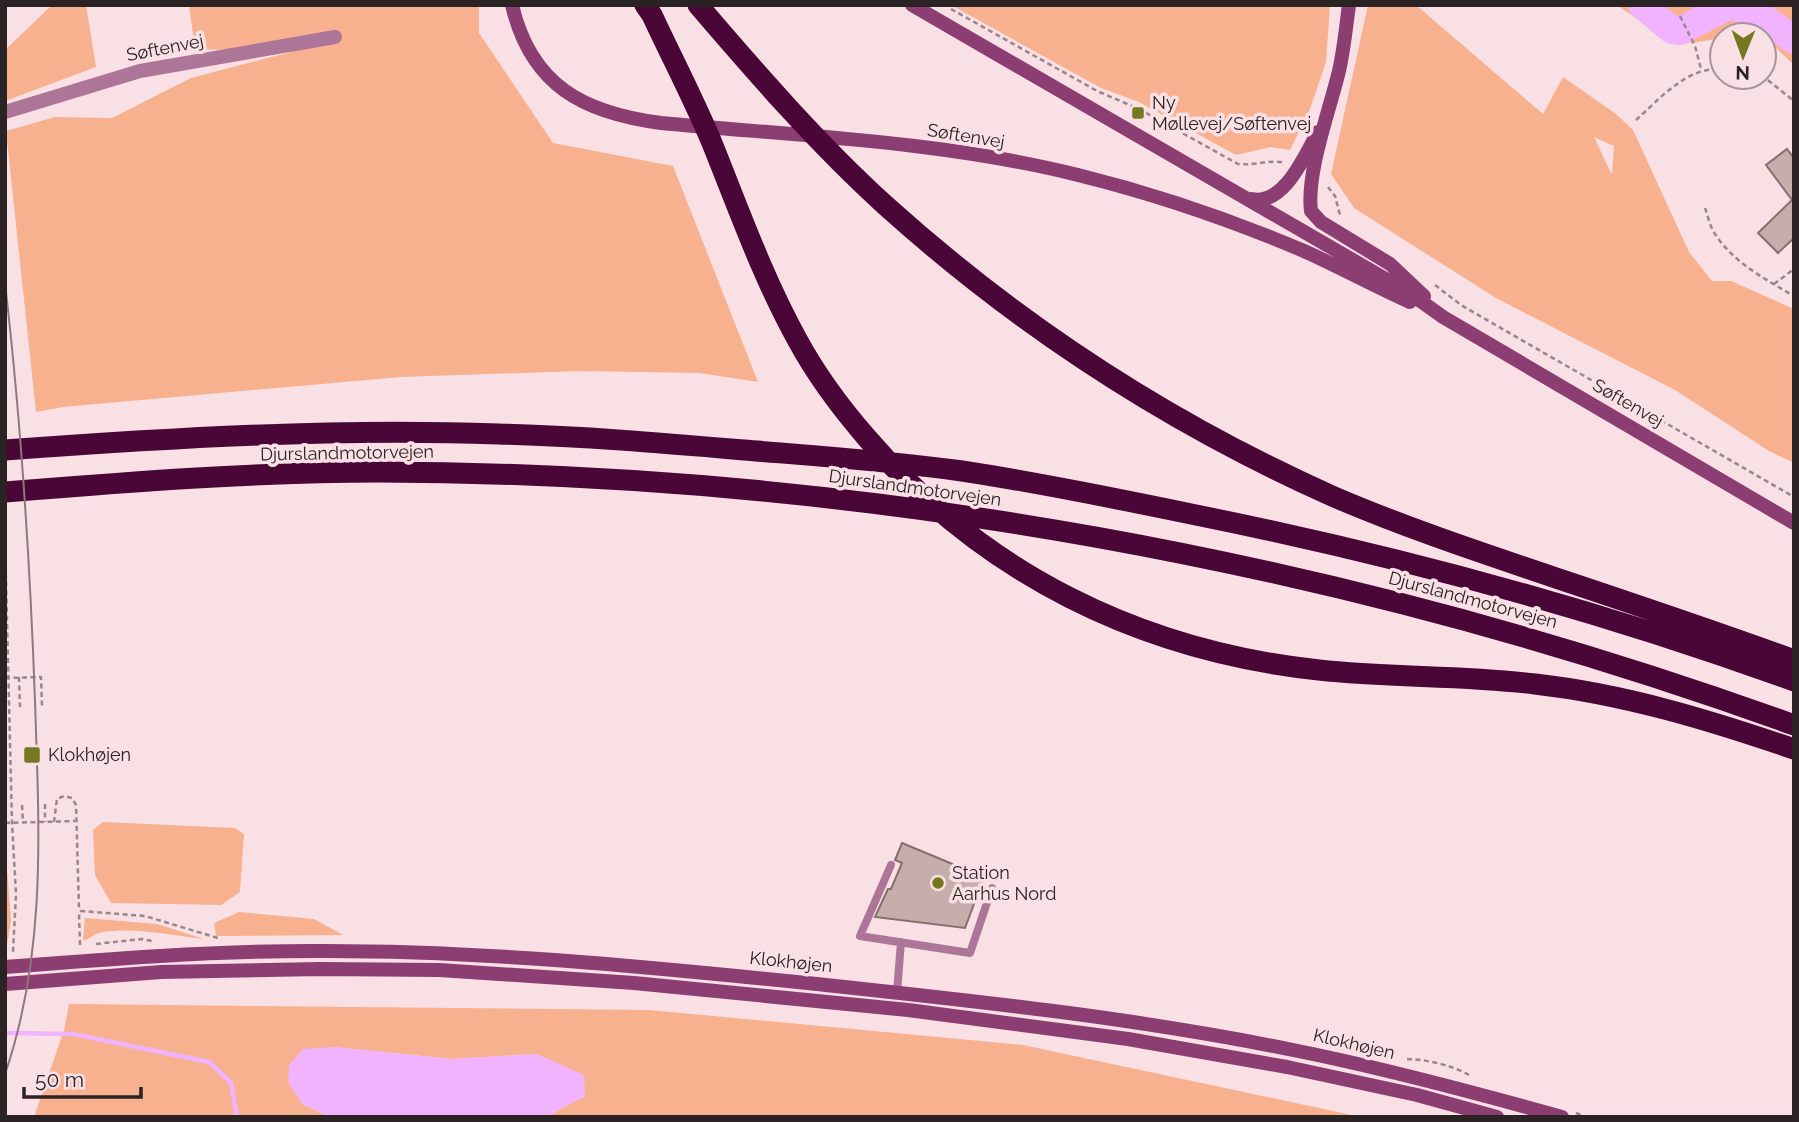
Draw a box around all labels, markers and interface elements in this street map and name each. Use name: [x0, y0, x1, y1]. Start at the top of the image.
north arrow: [1708, 21, 1778, 91]
street label: Søftenvej: [125, 30, 205, 65]
text: N: [1735, 62, 1750, 84]
place label: Ny Møllevej/Søftenvej: [1152, 92, 1311, 134]
marker: Ny Møllevej/Søftenvej: [1130, 105, 1146, 121]
street label: Søftenvej: [926, 119, 1006, 152]
street label: Søftenvej: [1589, 374, 1667, 431]
street label: Djurslandmotorvejen: [260, 440, 434, 465]
street label: Djurslandmotorvejen: [827, 465, 1003, 510]
street label: Djurslandmotorvejen: [1386, 567, 1560, 632]
place label: Klokhøjen: [48, 744, 131, 765]
marker: Klokhøjen: [22, 745, 42, 765]
place label: Station Aarhus Nord: [952, 862, 1056, 904]
marker: Station Aarhus Nord: [930, 875, 946, 891]
street label: Klokhøjen: [749, 947, 833, 976]
street label: Klokhøjen: [1311, 1024, 1397, 1063]
scale bar: [24, 1056, 142, 1100]
text: 50 m: [35, 1067, 84, 1092]

